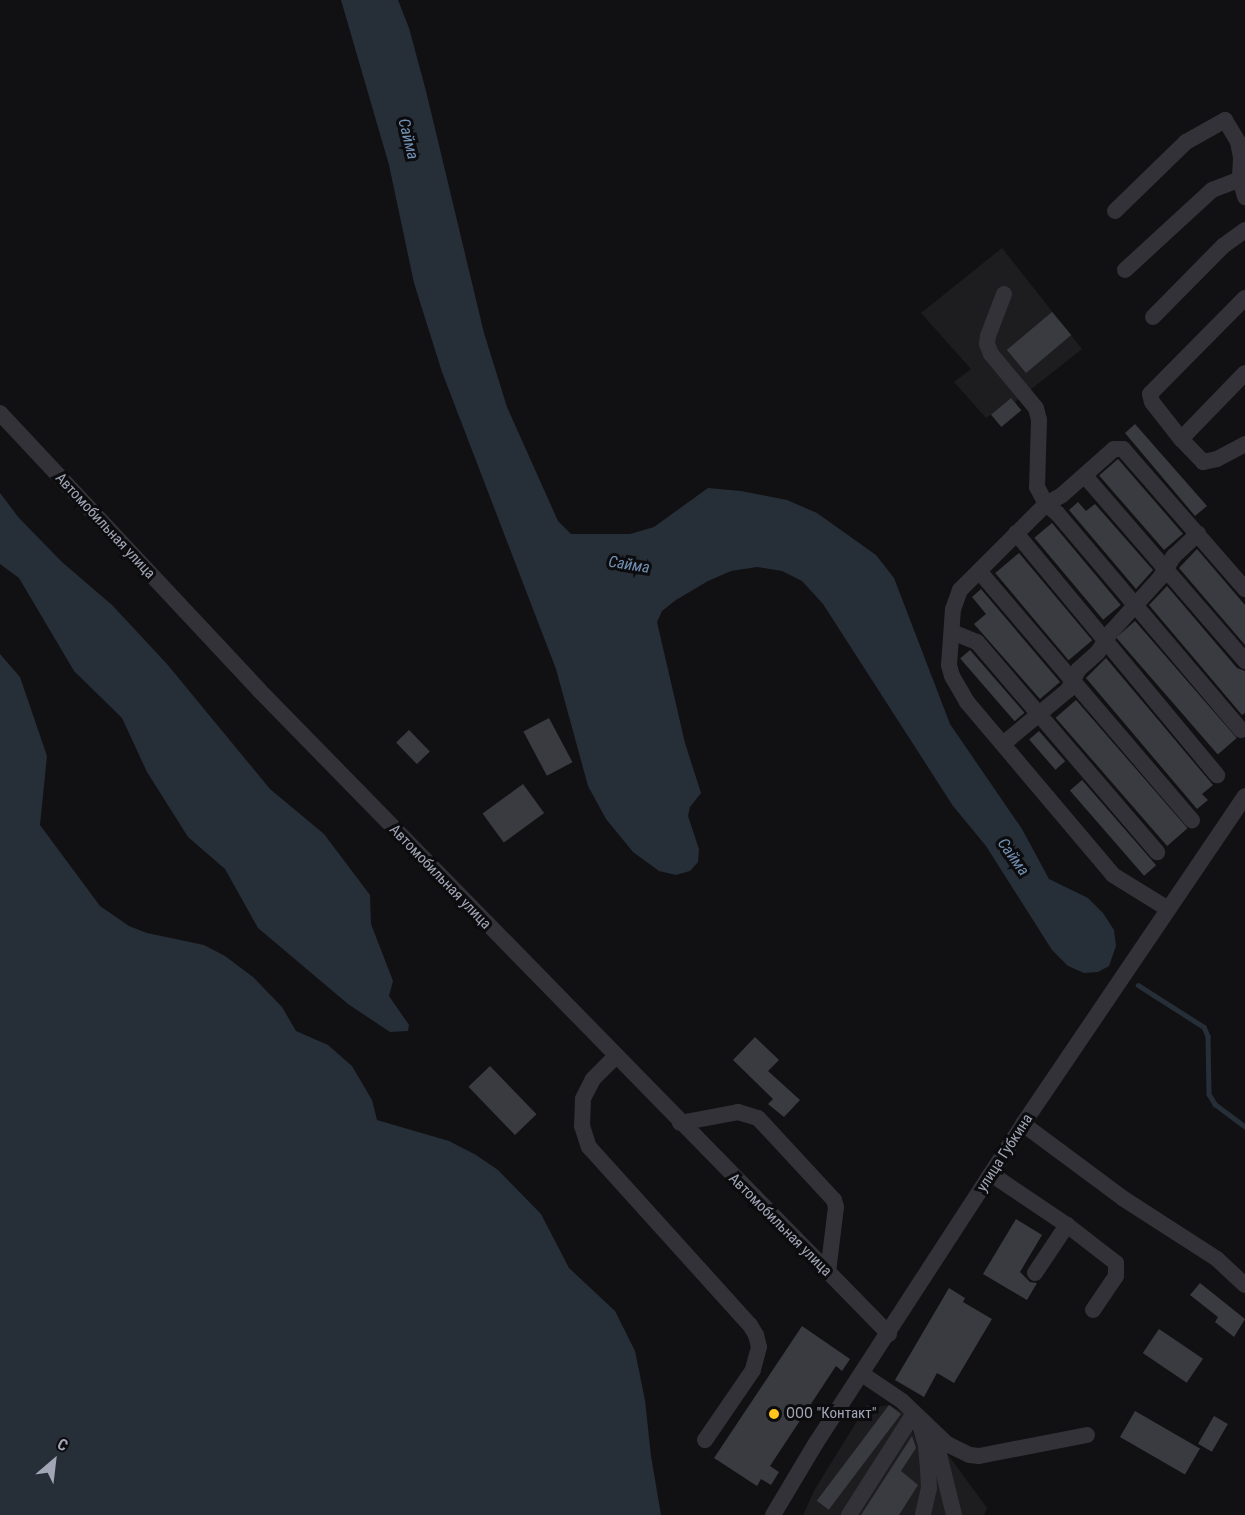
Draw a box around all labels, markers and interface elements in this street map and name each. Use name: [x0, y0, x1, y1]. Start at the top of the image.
water label: Сайма: [394, 116, 422, 162]
street label: Автомобильная улица: [51, 469, 159, 583]
water label: Сайма: [607, 552, 651, 578]
street label: Автомобильная улица: [385, 821, 495, 933]
water label: Сайма: [993, 835, 1033, 879]
street label: улица Губкина: [973, 1111, 1037, 1195]
street label: Автомобильная улица: [725, 1170, 835, 1280]
place label: ООО "Контакт": [786, 1405, 877, 1423]
marker: ООО "Контакт": [767, 1407, 781, 1421]
north arrow: [24, 1431, 84, 1491]
text: С: [54, 1434, 71, 1455]

